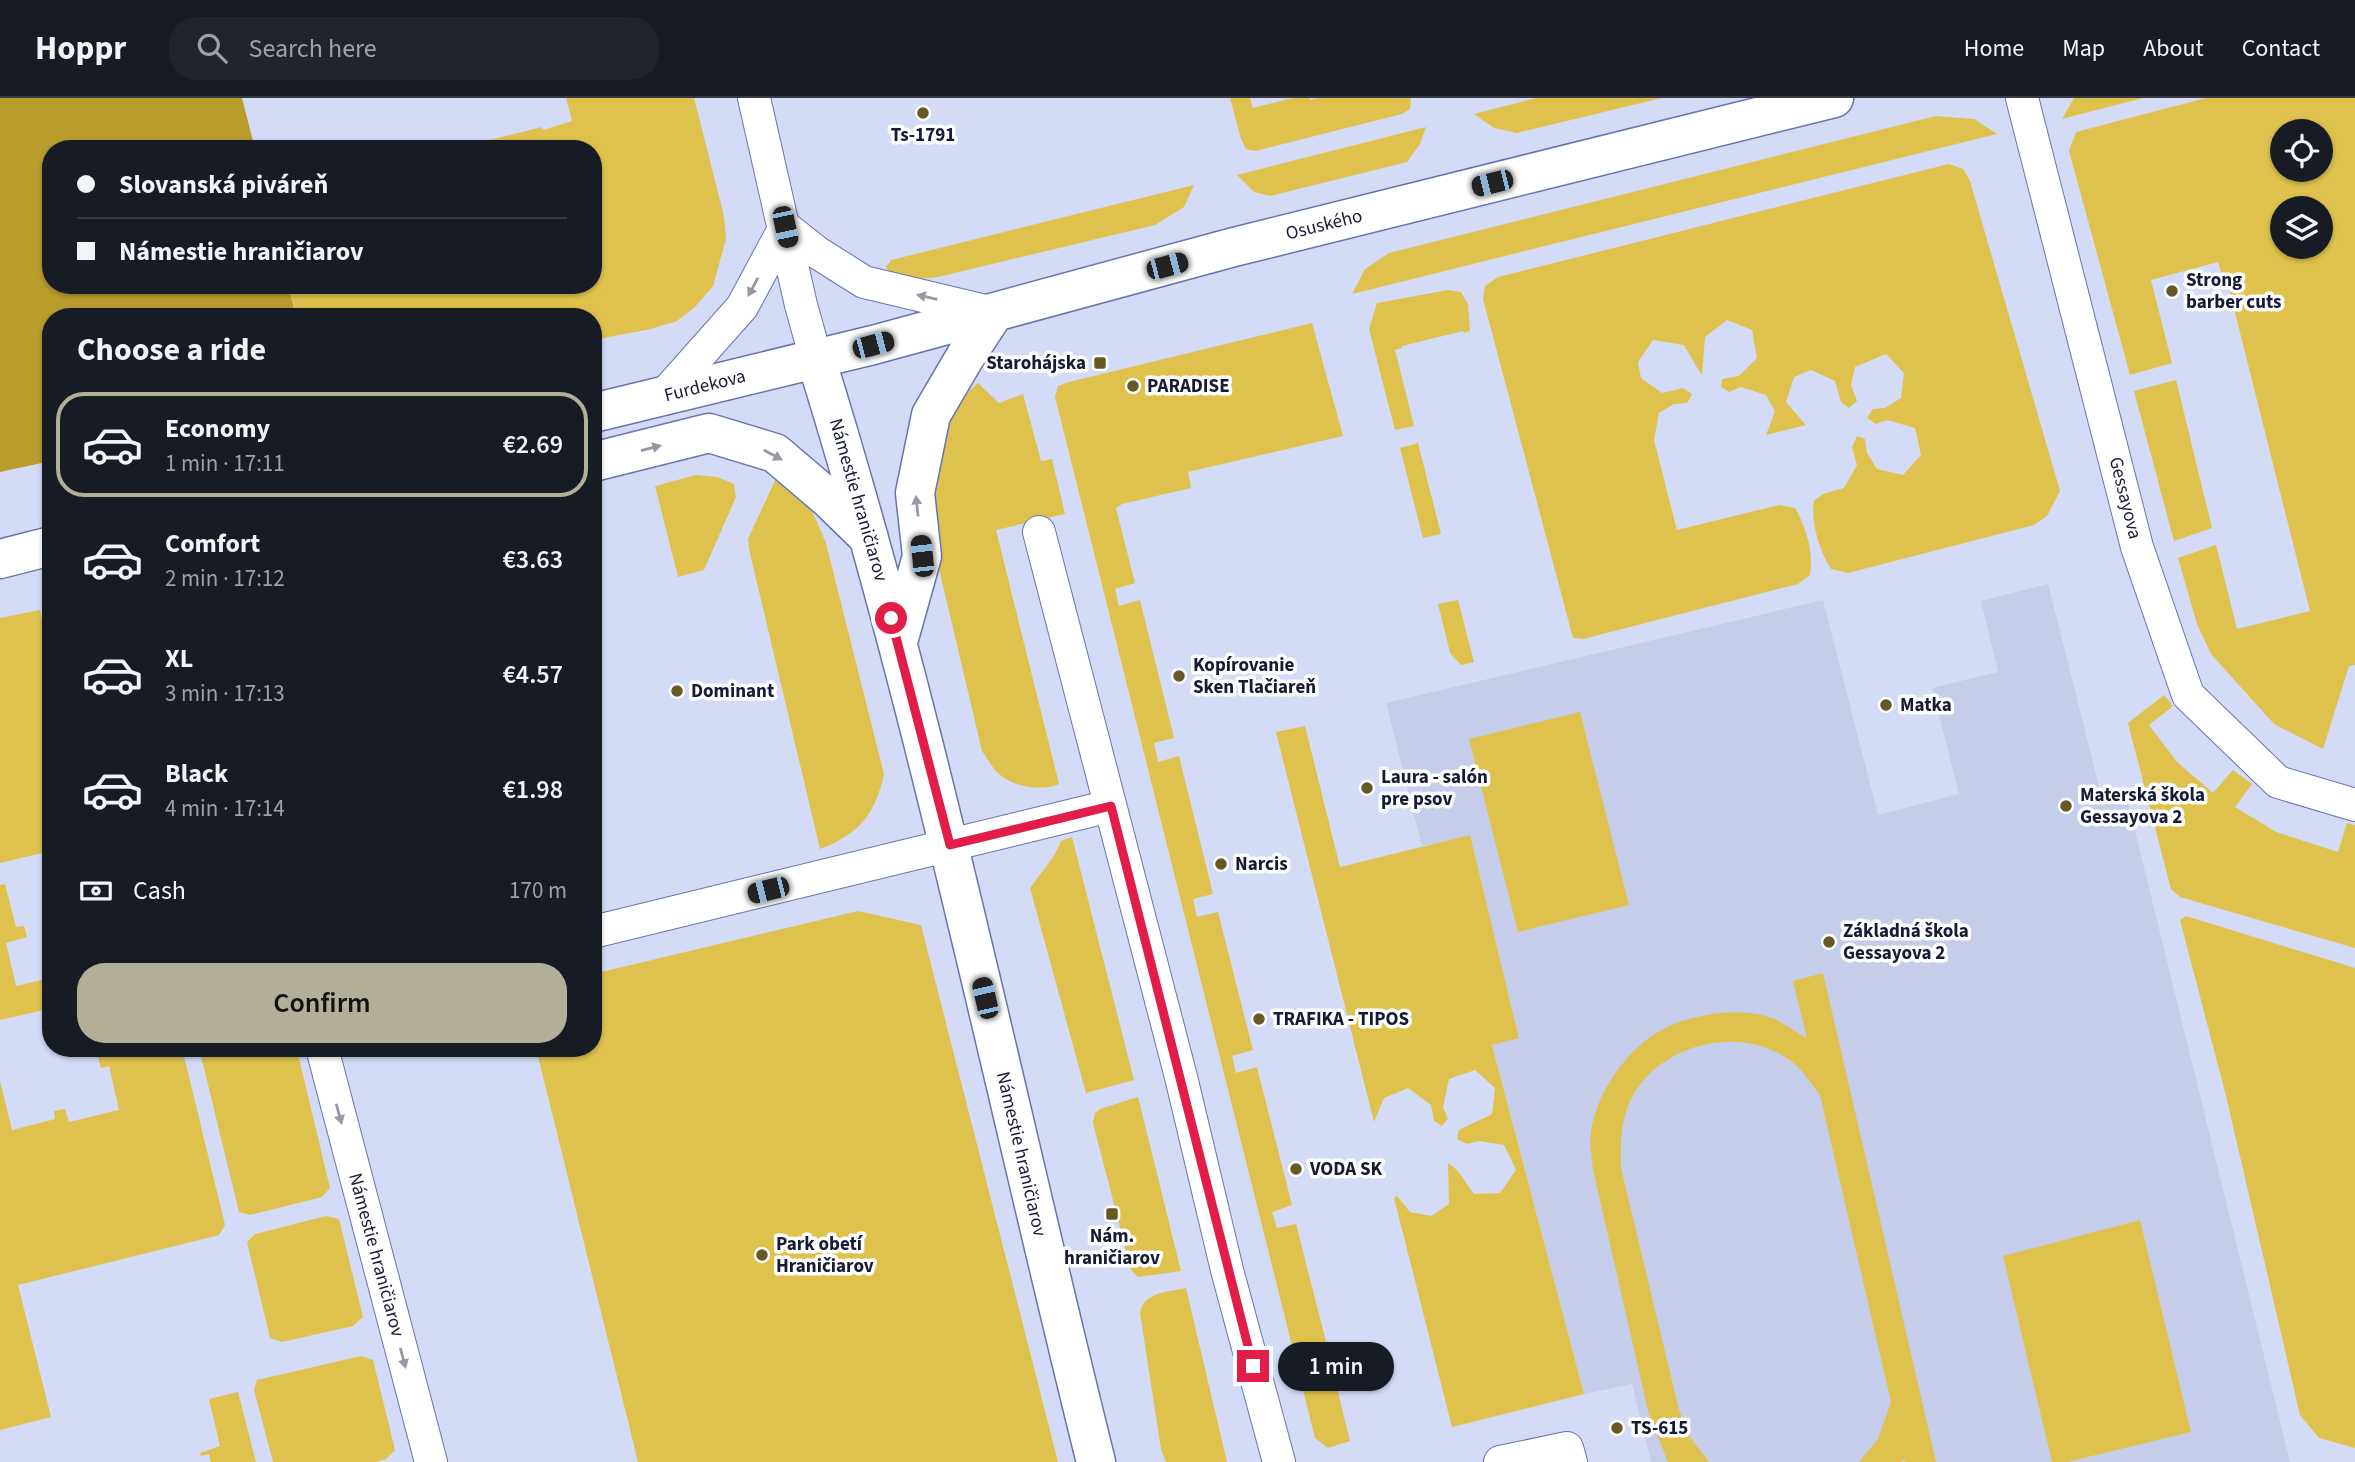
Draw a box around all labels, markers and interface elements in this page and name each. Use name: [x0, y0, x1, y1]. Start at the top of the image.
search box: [169, 17, 659, 80]
text: Hoppr: [35, 25, 127, 72]
icon: search: [193, 29, 231, 67]
text: Search here: [249, 30, 377, 67]
text: Home: [1964, 31, 2024, 66]
text: Map: [2062, 31, 2105, 66]
text: About: [2143, 31, 2204, 66]
text: Contact: [2242, 31, 2320, 66]
marker: Ts-1791: [915, 105, 931, 121]
map controls: [2270, 119, 2333, 259]
button: locate: [2270, 119, 2333, 182]
place label: Ts-1791: [891, 122, 955, 149]
text: Slovanská piváreň: [119, 166, 328, 203]
car: [1470, 168, 1515, 198]
button: layers: [2270, 196, 2333, 259]
street label: Osuského: [1283, 202, 1365, 248]
car: [771, 204, 800, 250]
text: Námestie hraničiarov: [119, 233, 364, 270]
car: [1144, 250, 1191, 282]
place label: Strong barber cuts: [2186, 267, 2282, 316]
one-way arrow: [747, 277, 758, 297]
marker: Strong barber cuts: [2164, 283, 2180, 299]
one-way arrow: [916, 291, 938, 302]
text: Choose a ride: [77, 327, 266, 373]
car: [850, 329, 897, 361]
place label: Starohájska: [986, 350, 1086, 377]
marker: Starohájska: [1092, 355, 1108, 371]
street label: Furdekova: [661, 363, 749, 409]
place label: PARADISE: [1147, 373, 1230, 400]
marker: PARADISE: [1125, 378, 1141, 394]
text: Economy: [165, 410, 270, 447]
icon: car: [81, 413, 144, 476]
street label: Námestie hraničiarov: [822, 415, 894, 585]
text: €2.69: [502, 426, 563, 463]
one-way arrow: [640, 442, 662, 453]
text: 1 min · 17:11: [165, 447, 285, 480]
one-way arrow: [764, 448, 784, 460]
street label: Gessayova: [2102, 454, 2148, 542]
one-way arrow: [911, 495, 922, 517]
text: Comfort: [165, 525, 260, 562]
icon: car: [81, 528, 144, 591]
car: [910, 534, 935, 578]
text: €3.63: [502, 541, 563, 578]
text: 2 min · 17:12: [165, 562, 285, 595]
route start: [875, 602, 907, 634]
text: XL: [165, 640, 193, 677]
icon: car: [81, 643, 144, 706]
place label: Kopírovanie Sken Tlačiareň: [1193, 652, 1316, 701]
text: €4.57: [502, 656, 563, 693]
marker: Kopírovanie Sken Tlačiareň: [1171, 668, 1187, 684]
text: 3 min · 17:13: [165, 677, 285, 710]
place label: Dominant: [691, 678, 774, 705]
marker: Dominant: [669, 683, 685, 699]
place label: Matka: [1900, 692, 1952, 719]
marker: Matka: [1878, 697, 1894, 713]
text: Black: [165, 755, 228, 792]
icon: car: [81, 758, 144, 821]
place label: Laura - salón pre psov: [1381, 764, 1488, 813]
text: €1.98: [502, 771, 563, 808]
marker: Laura - salón pre psov: [1359, 780, 1375, 796]
place label: Materská škola Gessayova 2: [2080, 782, 2205, 831]
text: 4 min · 17:14: [165, 792, 285, 825]
marker: Materská škola Gessayova 2: [2058, 798, 2074, 814]
place label: Narcis: [1235, 851, 1288, 878]
marker: Narcis: [1213, 856, 1229, 872]
icon: cash: [77, 872, 115, 910]
text: Cash: [133, 872, 186, 909]
text: 170 m: [509, 874, 567, 907]
car: [746, 875, 791, 905]
place label: Základná škola Gessayova 2: [1843, 918, 1969, 967]
marker: Základná škola Gessayova 2: [1821, 934, 1837, 950]
button: Confirm: [77, 963, 567, 1043]
car: [971, 975, 1000, 1021]
place label: TRAFIKA - TIPOS: [1273, 1006, 1409, 1033]
marker: TRAFIKA - TIPOS: [1251, 1011, 1267, 1027]
street label: Námestie hraničiarov: [989, 1069, 1053, 1239]
one-way arrow: [334, 1103, 345, 1125]
place label: VODA SK: [1309, 1156, 1382, 1183]
marker: VODA SK: [1288, 1161, 1304, 1177]
street label: Námestie hraničiarov: [341, 1170, 411, 1340]
marker: Nám. hraničiarov: [1104, 1206, 1120, 1222]
place label: Nám. hraničiarov: [1064, 1223, 1160, 1272]
place label: Park obetí Hraničiarov: [776, 1231, 874, 1280]
marker: Park obetí Hraničiarov: [754, 1247, 770, 1263]
callout: 1 min: [1278, 1342, 1393, 1390]
one-way arrow: [398, 1347, 409, 1369]
route end: [1237, 1350, 1269, 1382]
text: 1 min: [1309, 1350, 1363, 1383]
place label: TS-615: [1631, 1415, 1688, 1442]
marker: TS-615: [1609, 1420, 1625, 1436]

